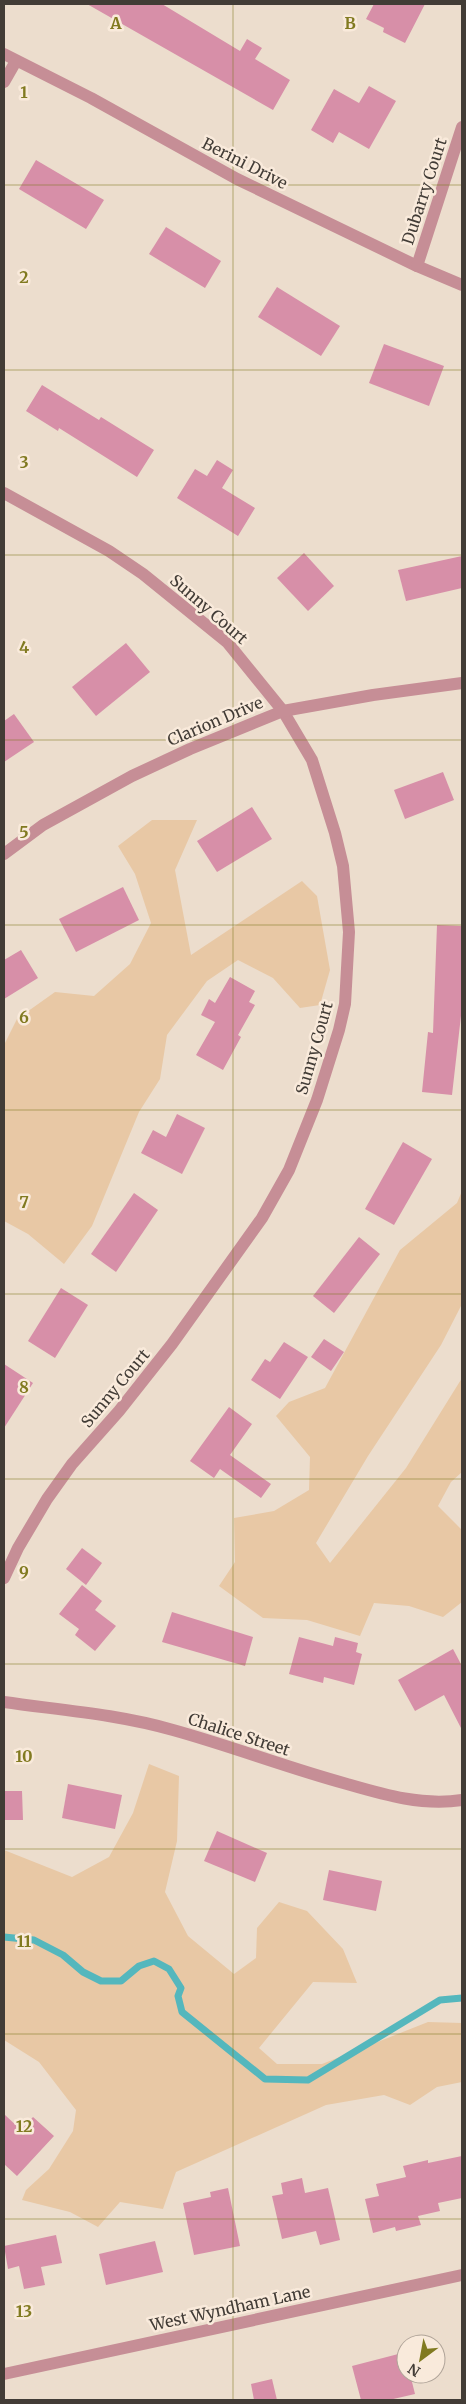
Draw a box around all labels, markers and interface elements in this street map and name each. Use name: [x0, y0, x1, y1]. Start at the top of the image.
text: A: [109, 13, 122, 33]
text: B: [344, 13, 356, 33]
text: 1: [20, 82, 28, 102]
street label: Berini Drive: [199, 133, 291, 193]
street label: Dubarry Court: [397, 134, 451, 247]
text: 2: [19, 267, 29, 287]
text: 3: [19, 452, 29, 472]
street label: Sunny Court: [166, 570, 252, 649]
text: 4: [19, 637, 29, 657]
street label: Clarion Drive: [164, 692, 266, 750]
text: 5: [19, 822, 29, 842]
street label: Sunny Court: [291, 998, 337, 1097]
text: 6: [19, 1007, 29, 1027]
text: 7: [19, 1192, 29, 1212]
street label: Sunny Court: [76, 1344, 154, 1431]
text: 8: [19, 1377, 29, 1397]
text: 9: [19, 1562, 29, 1582]
street label: Chalice Street: [186, 1708, 293, 1760]
text: 10: [15, 1746, 33, 1766]
text: 11: [17, 1931, 32, 1951]
text: 12: [16, 2116, 32, 2136]
street label: West Wyndham Lane: [147, 2281, 312, 2335]
text: 13: [16, 2301, 32, 2321]
north arrow: [396, 2334, 446, 2384]
text: N: [405, 2359, 424, 2381]

